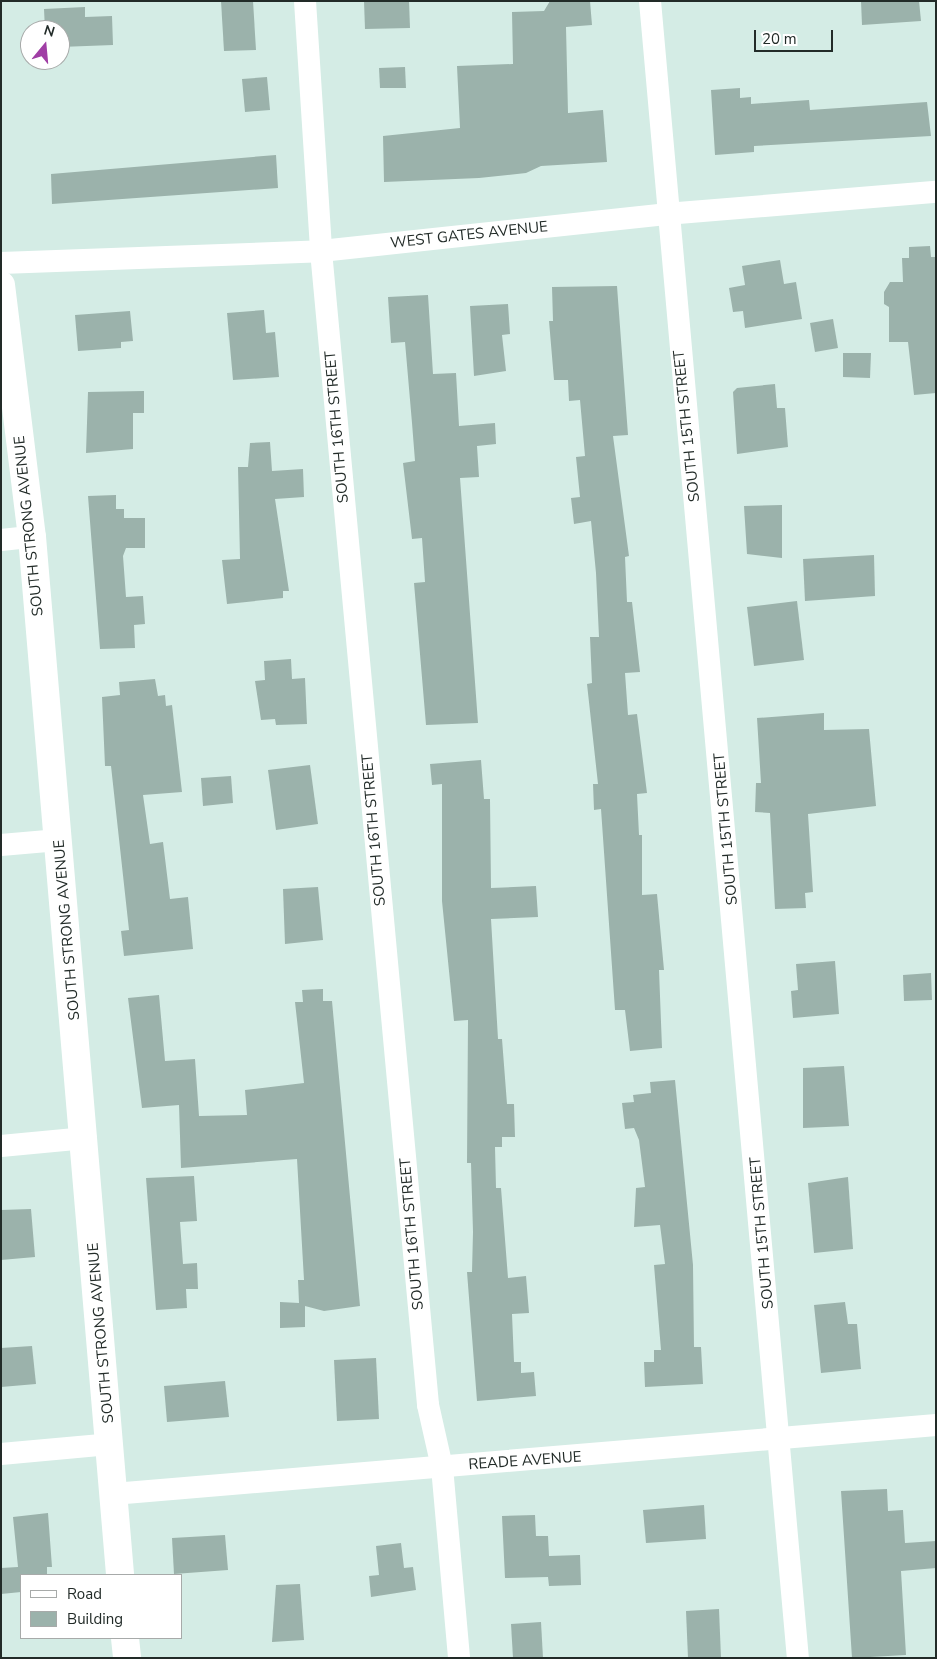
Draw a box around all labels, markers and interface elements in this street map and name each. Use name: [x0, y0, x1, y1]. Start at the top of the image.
north arrow: [20, 20, 70, 70]
scale bar: [757, 20, 836, 52]
text: N: [41, 21, 57, 42]
text: 20 m: [762, 29, 797, 49]
street label: WEST GATES AVENUE: [389, 218, 549, 252]
street label: SOUTH 15TH STREET: [670, 349, 704, 503]
street label: SOUTH 16TH STREET: [321, 350, 353, 504]
street label: SOUTH STRONG AVENUE: [11, 435, 47, 617]
street label: SOUTH 15TH STREET: [710, 752, 742, 906]
street label: SOUTH 16TH STREET: [358, 753, 390, 907]
street label: SOUTH STRONG AVENUE: [50, 839, 84, 1021]
street label: SOUTH 15TH STREET: [746, 1156, 778, 1310]
street label: SOUTH 16TH STREET: [396, 1157, 428, 1311]
street label: SOUTH STRONG AVENUE: [84, 1242, 118, 1424]
street label: READE AVENUE: [468, 1448, 582, 1474]
legend: [20, 1574, 182, 1639]
text: Road: [67, 1584, 102, 1604]
text: Building: [67, 1609, 123, 1629]

